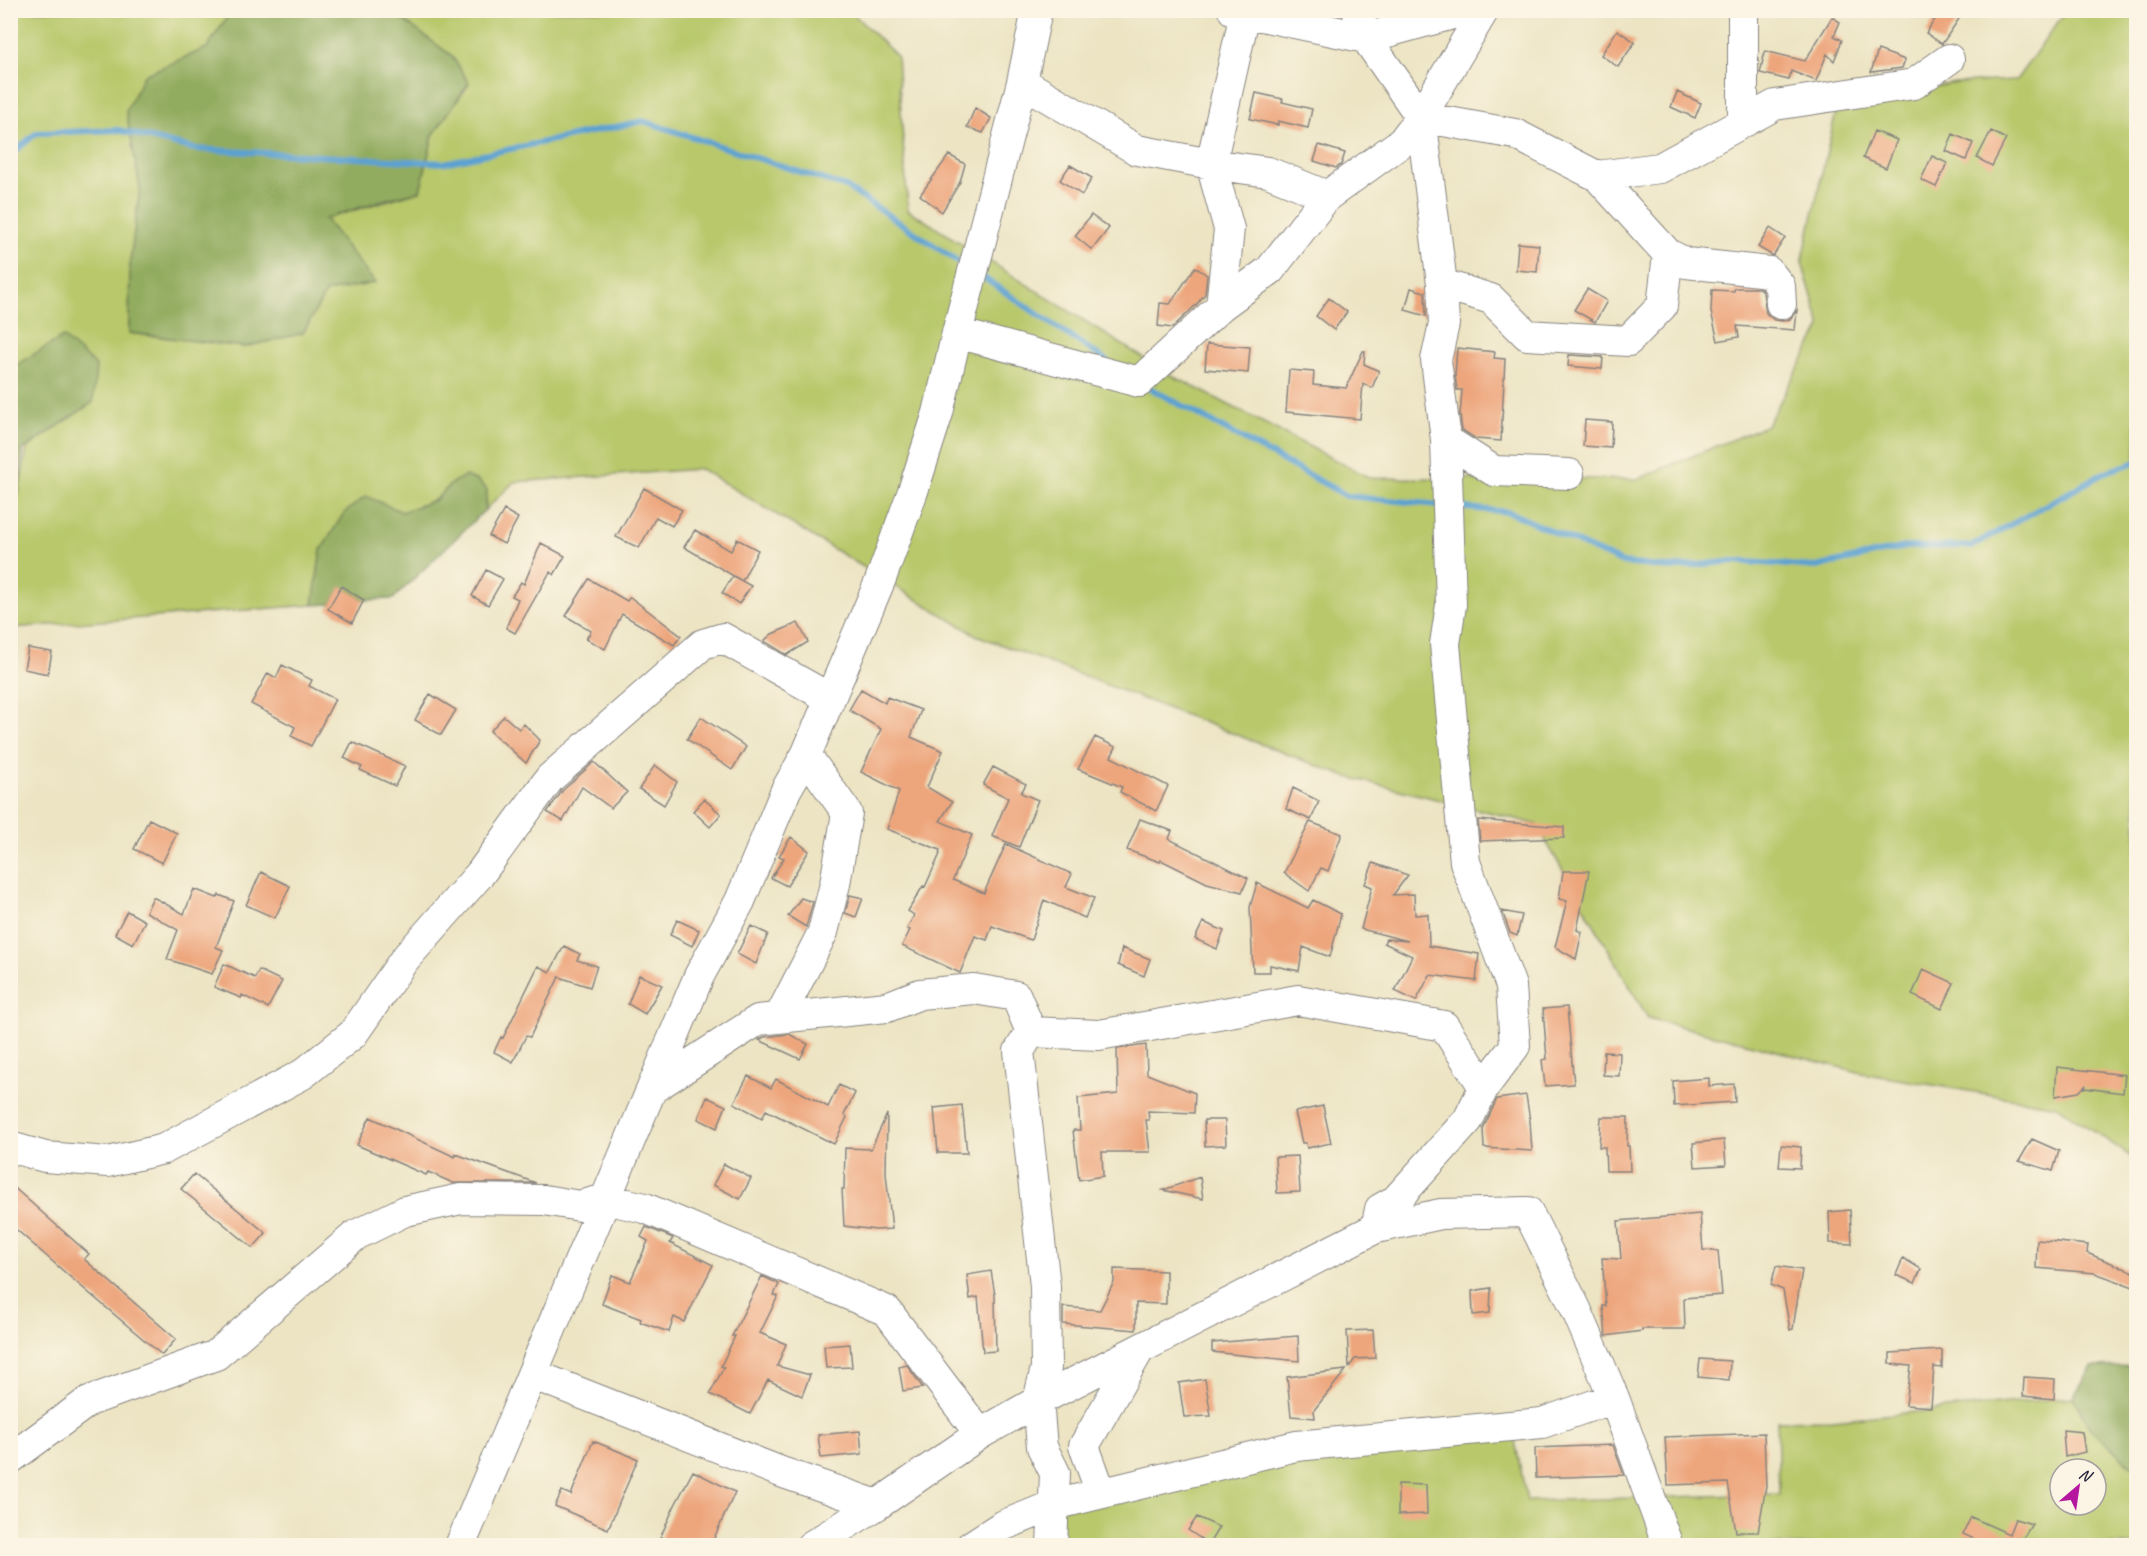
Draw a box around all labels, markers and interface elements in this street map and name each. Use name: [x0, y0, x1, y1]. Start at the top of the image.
north arrow: [2048, 1457, 2108, 1517]
text: N: [2076, 1464, 2097, 1487]

